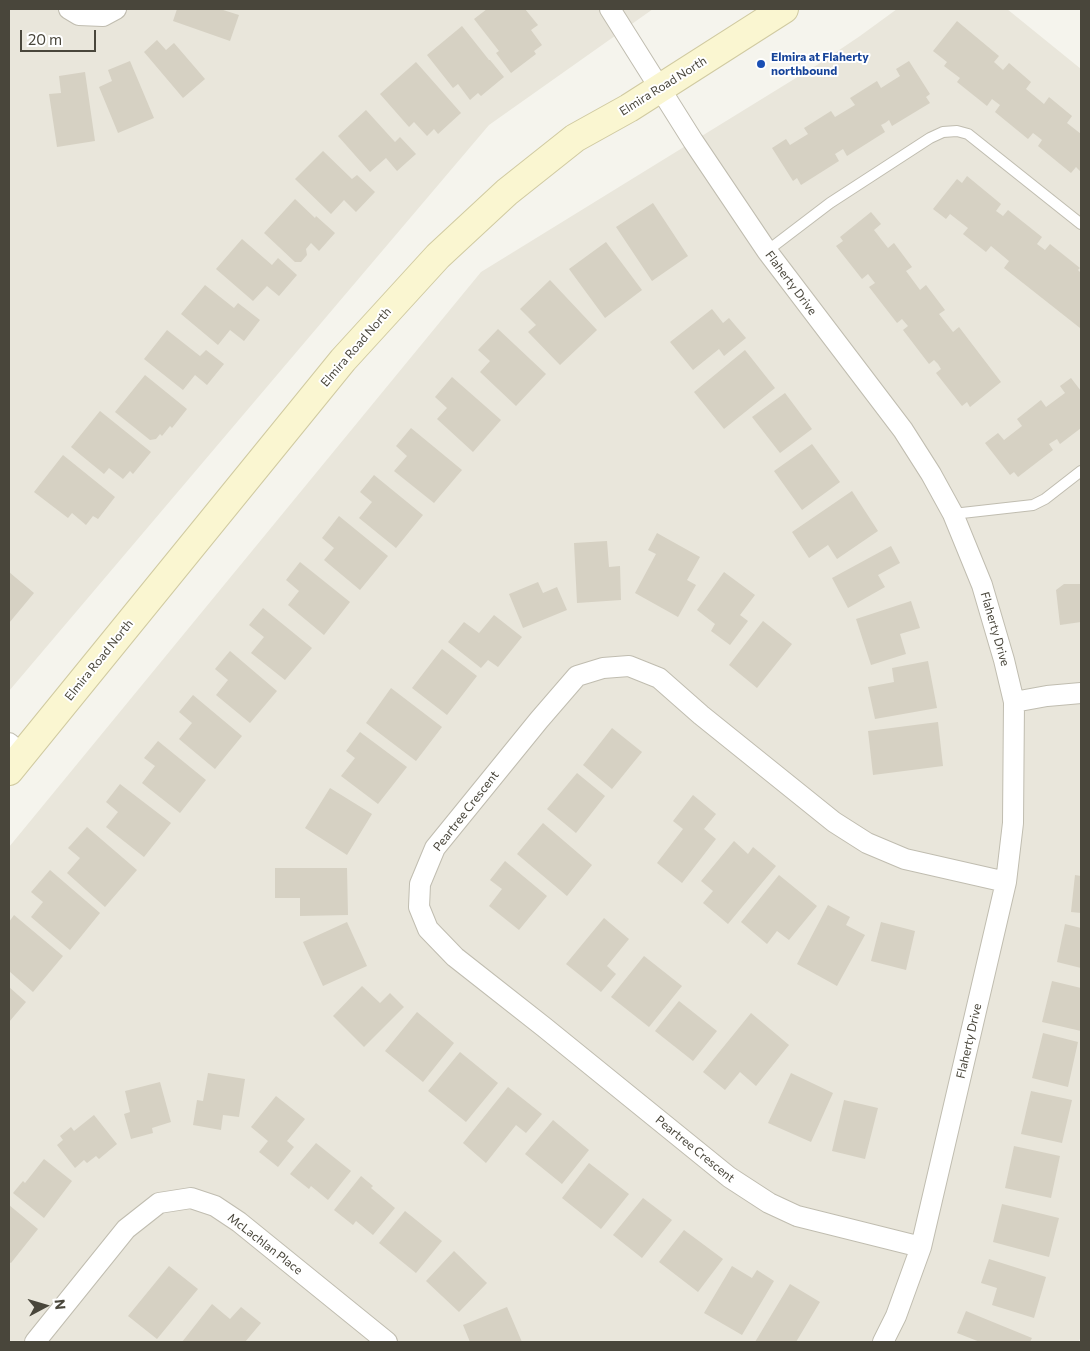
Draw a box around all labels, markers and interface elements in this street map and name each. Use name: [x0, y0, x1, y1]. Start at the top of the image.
scale bar: [22, 20, 99, 52]
text: 20 m: [28, 30, 62, 48]
place label: Elmira at Flaherty northbound: [771, 50, 869, 78]
street label: Elmira Road North: [617, 53, 709, 119]
marker: Elmira at Flaherty northbound: [755, 58, 767, 70]
street label: Flaherty Drive: [762, 248, 820, 318]
street label: Elmira Road North: [318, 305, 394, 389]
street label: Flaherty Drive: [978, 590, 1012, 668]
street label: Elmira Road North: [62, 617, 136, 703]
street label: Peartree Crescent: [430, 768, 502, 854]
street label: Flaherty Drive: [953, 1002, 985, 1080]
street label: Peartree Crescent: [652, 1113, 738, 1185]
street label: McLachlan Place: [225, 1210, 305, 1278]
north arrow: [20, 1281, 70, 1331]
text: N: [51, 1298, 69, 1310]

